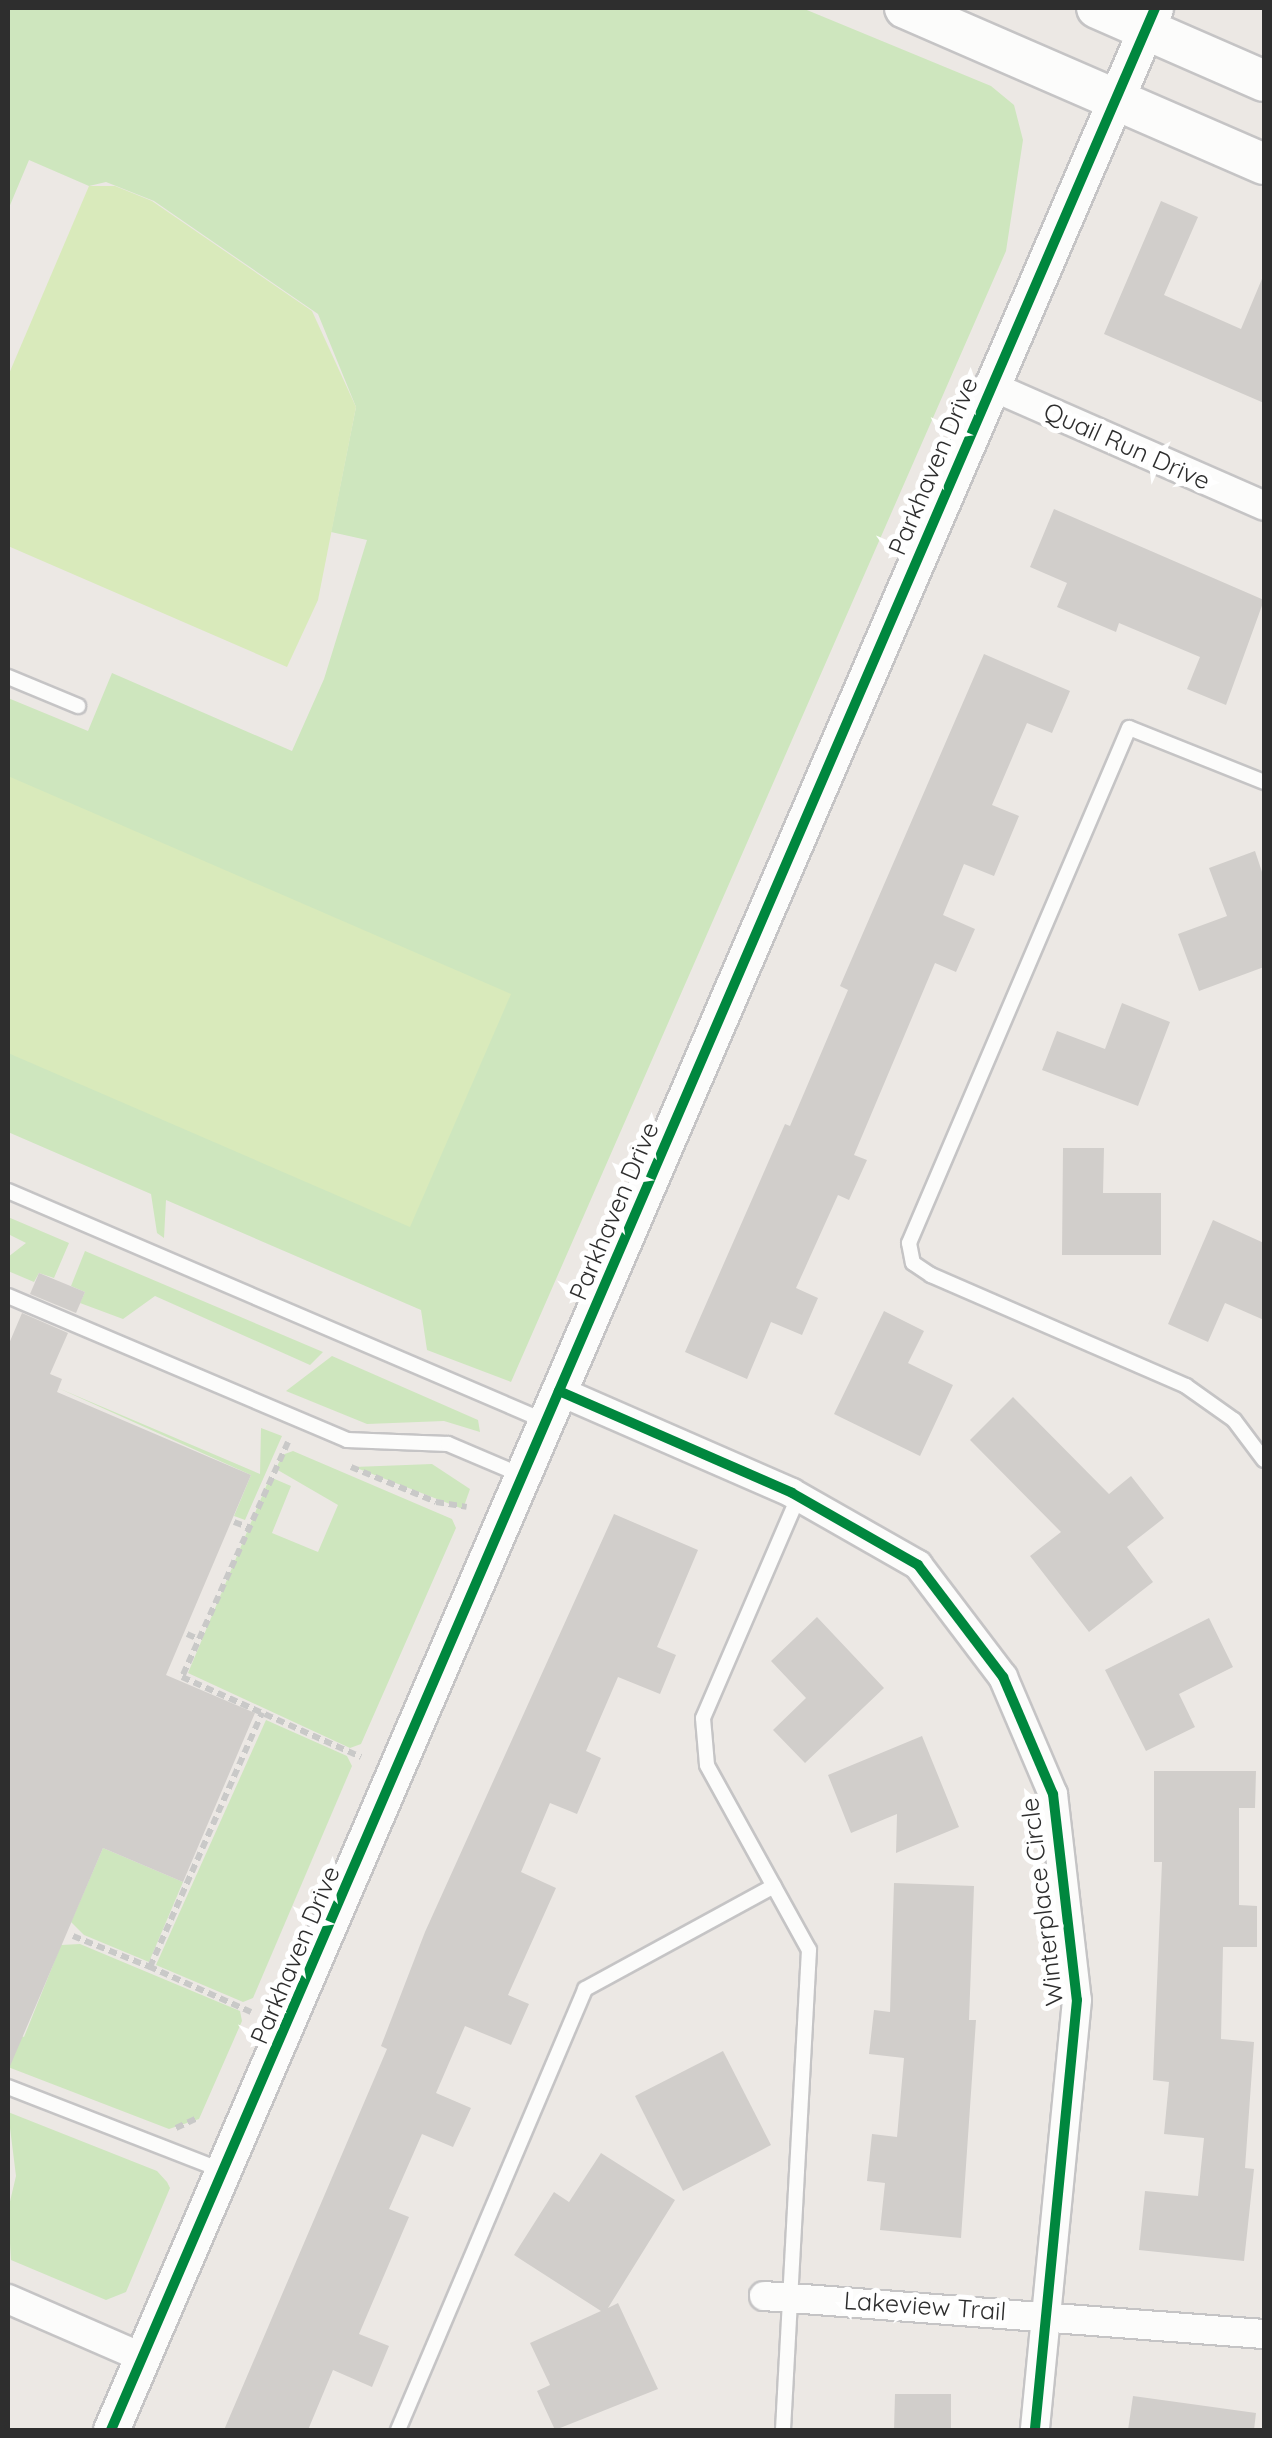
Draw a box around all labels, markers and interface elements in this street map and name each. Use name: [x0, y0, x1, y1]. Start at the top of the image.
street label: Parkhaven Drive: [882, 372, 984, 560]
street label: Quail Run Drive: [1039, 396, 1215, 496]
street label: Parkhaven Drive: [563, 1117, 665, 1305]
street label: Winterplace Circle: [1014, 1796, 1070, 2008]
street label: Parkhaven Drive: [244, 1861, 346, 2049]
street label: Lakeview Trail: [843, 2285, 1007, 2327]

